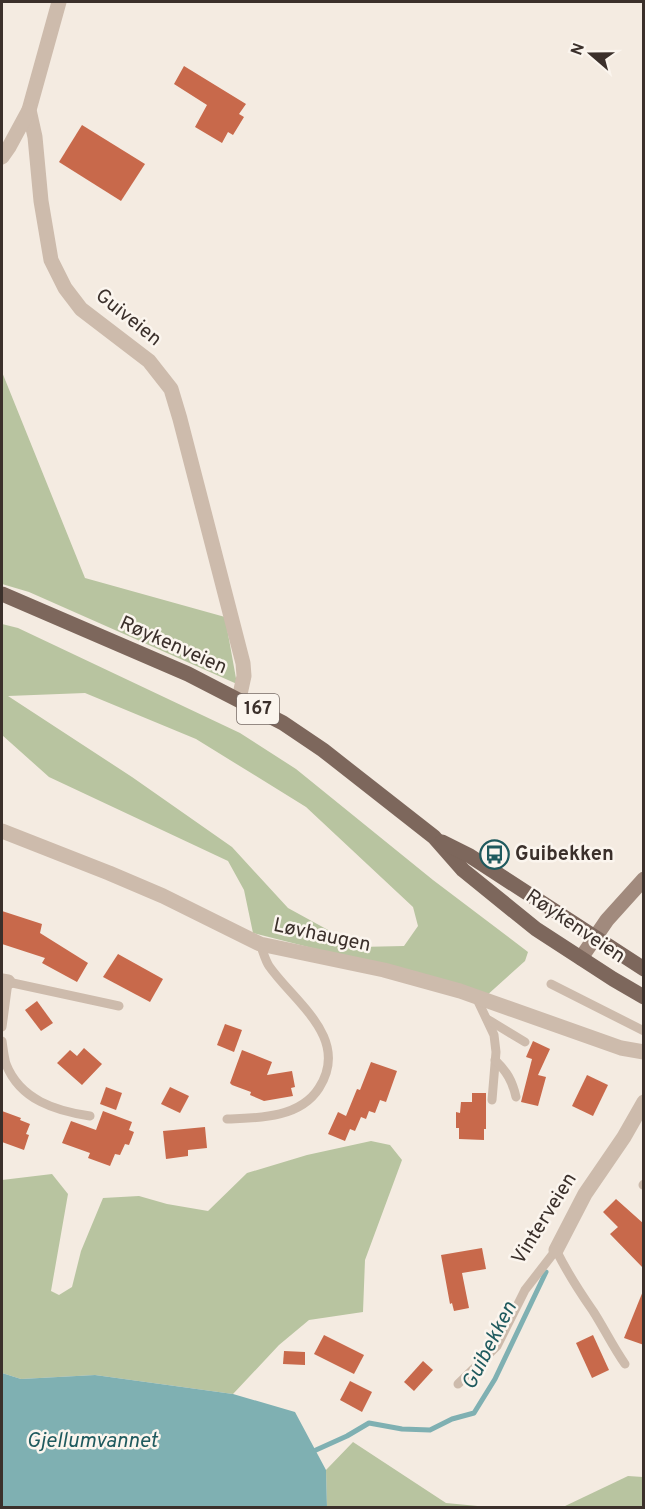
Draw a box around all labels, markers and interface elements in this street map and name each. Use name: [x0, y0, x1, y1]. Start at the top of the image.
north arrow: [561, 24, 621, 84]
text: N: [567, 41, 590, 58]
street label: Guiveien: [89, 283, 167, 353]
street label: Røykenveien: [115, 611, 231, 681]
road number: 167: [237, 694, 279, 724]
bus stop icon: Guibekken: [478, 839, 510, 871]
place label: Guibekken: [515, 842, 614, 868]
street label: Røykenveien: [520, 884, 630, 970]
street label: Løvhaugen: [271, 913, 373, 959]
street label: Vinterveien: [507, 1168, 583, 1270]
water label: Guibekken: [456, 1297, 524, 1395]
water label: Gjellumvannet: [27, 1428, 159, 1455]

